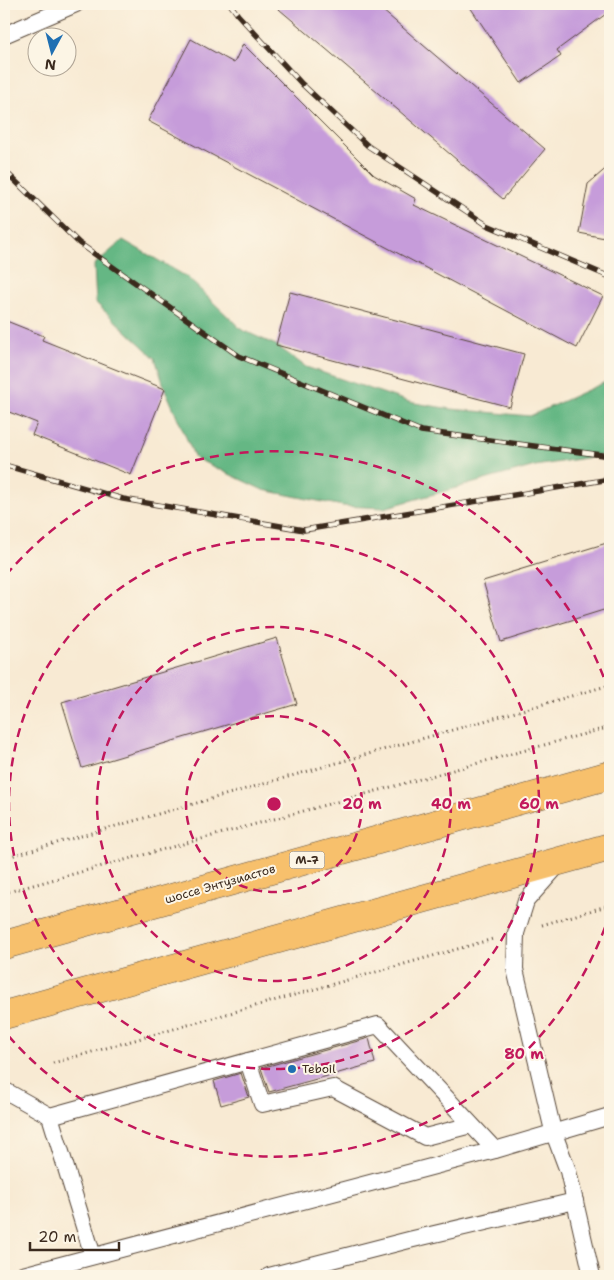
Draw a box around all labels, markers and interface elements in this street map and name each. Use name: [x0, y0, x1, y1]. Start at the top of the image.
north arrow: [28, 28, 78, 78]
text: N: [44, 55, 57, 75]
text: 20 m: [342, 794, 382, 814]
text: 40 m: [431, 794, 471, 814]
text: 60 m: [519, 794, 559, 814]
centre of rings: [265, 795, 283, 813]
road number: М-7: [290, 852, 324, 868]
street label: шоссе Энтузиастов: [163, 861, 277, 907]
text: 80 m: [504, 1044, 544, 1064]
place label: Teboil: [302, 1061, 336, 1077]
marker: Teboil: [286, 1063, 298, 1075]
scale bar: [30, 1220, 119, 1252]
text: 20 m: [38, 1227, 77, 1247]

